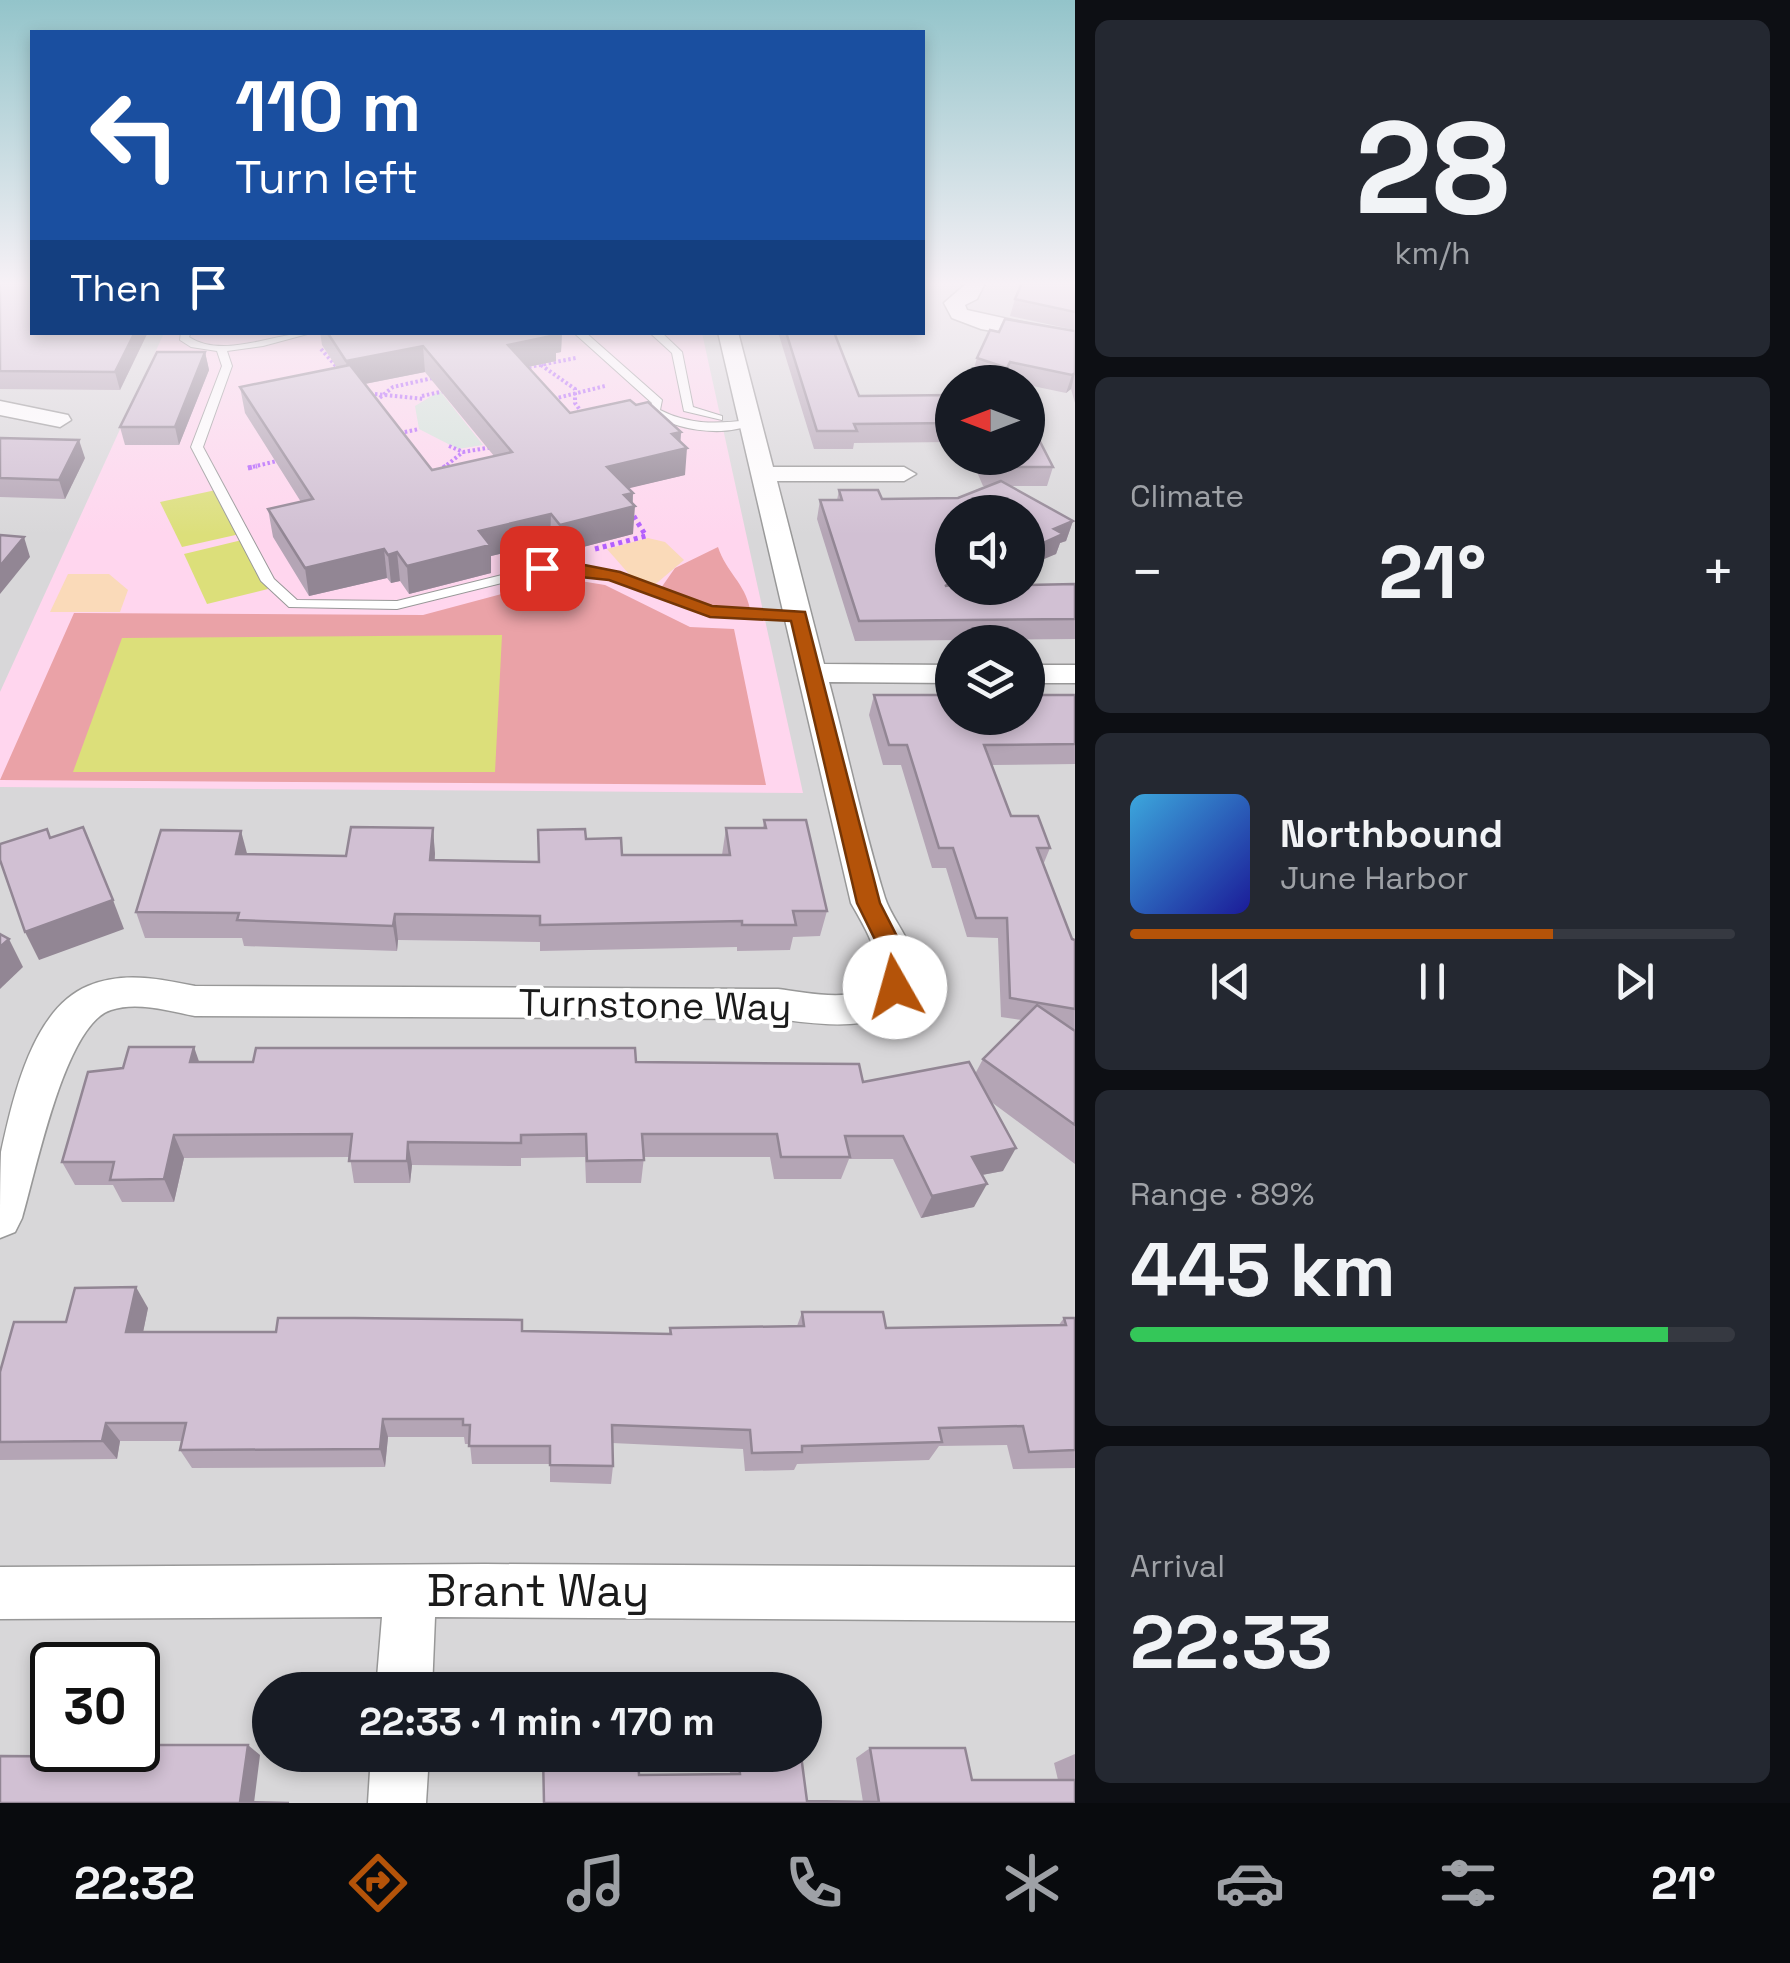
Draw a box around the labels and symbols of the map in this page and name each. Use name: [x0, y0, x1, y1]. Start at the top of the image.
north arrow: [935, 365, 1045, 475]
pin: [500, 526, 585, 611]
position arrow: [843, 935, 947, 1039]
street label: Turnstone Way: [518, 979, 792, 1031]
street label: Brant Way: [427, 1562, 649, 1619]
speed limit sign: 30: [30, 1642, 160, 1772]

